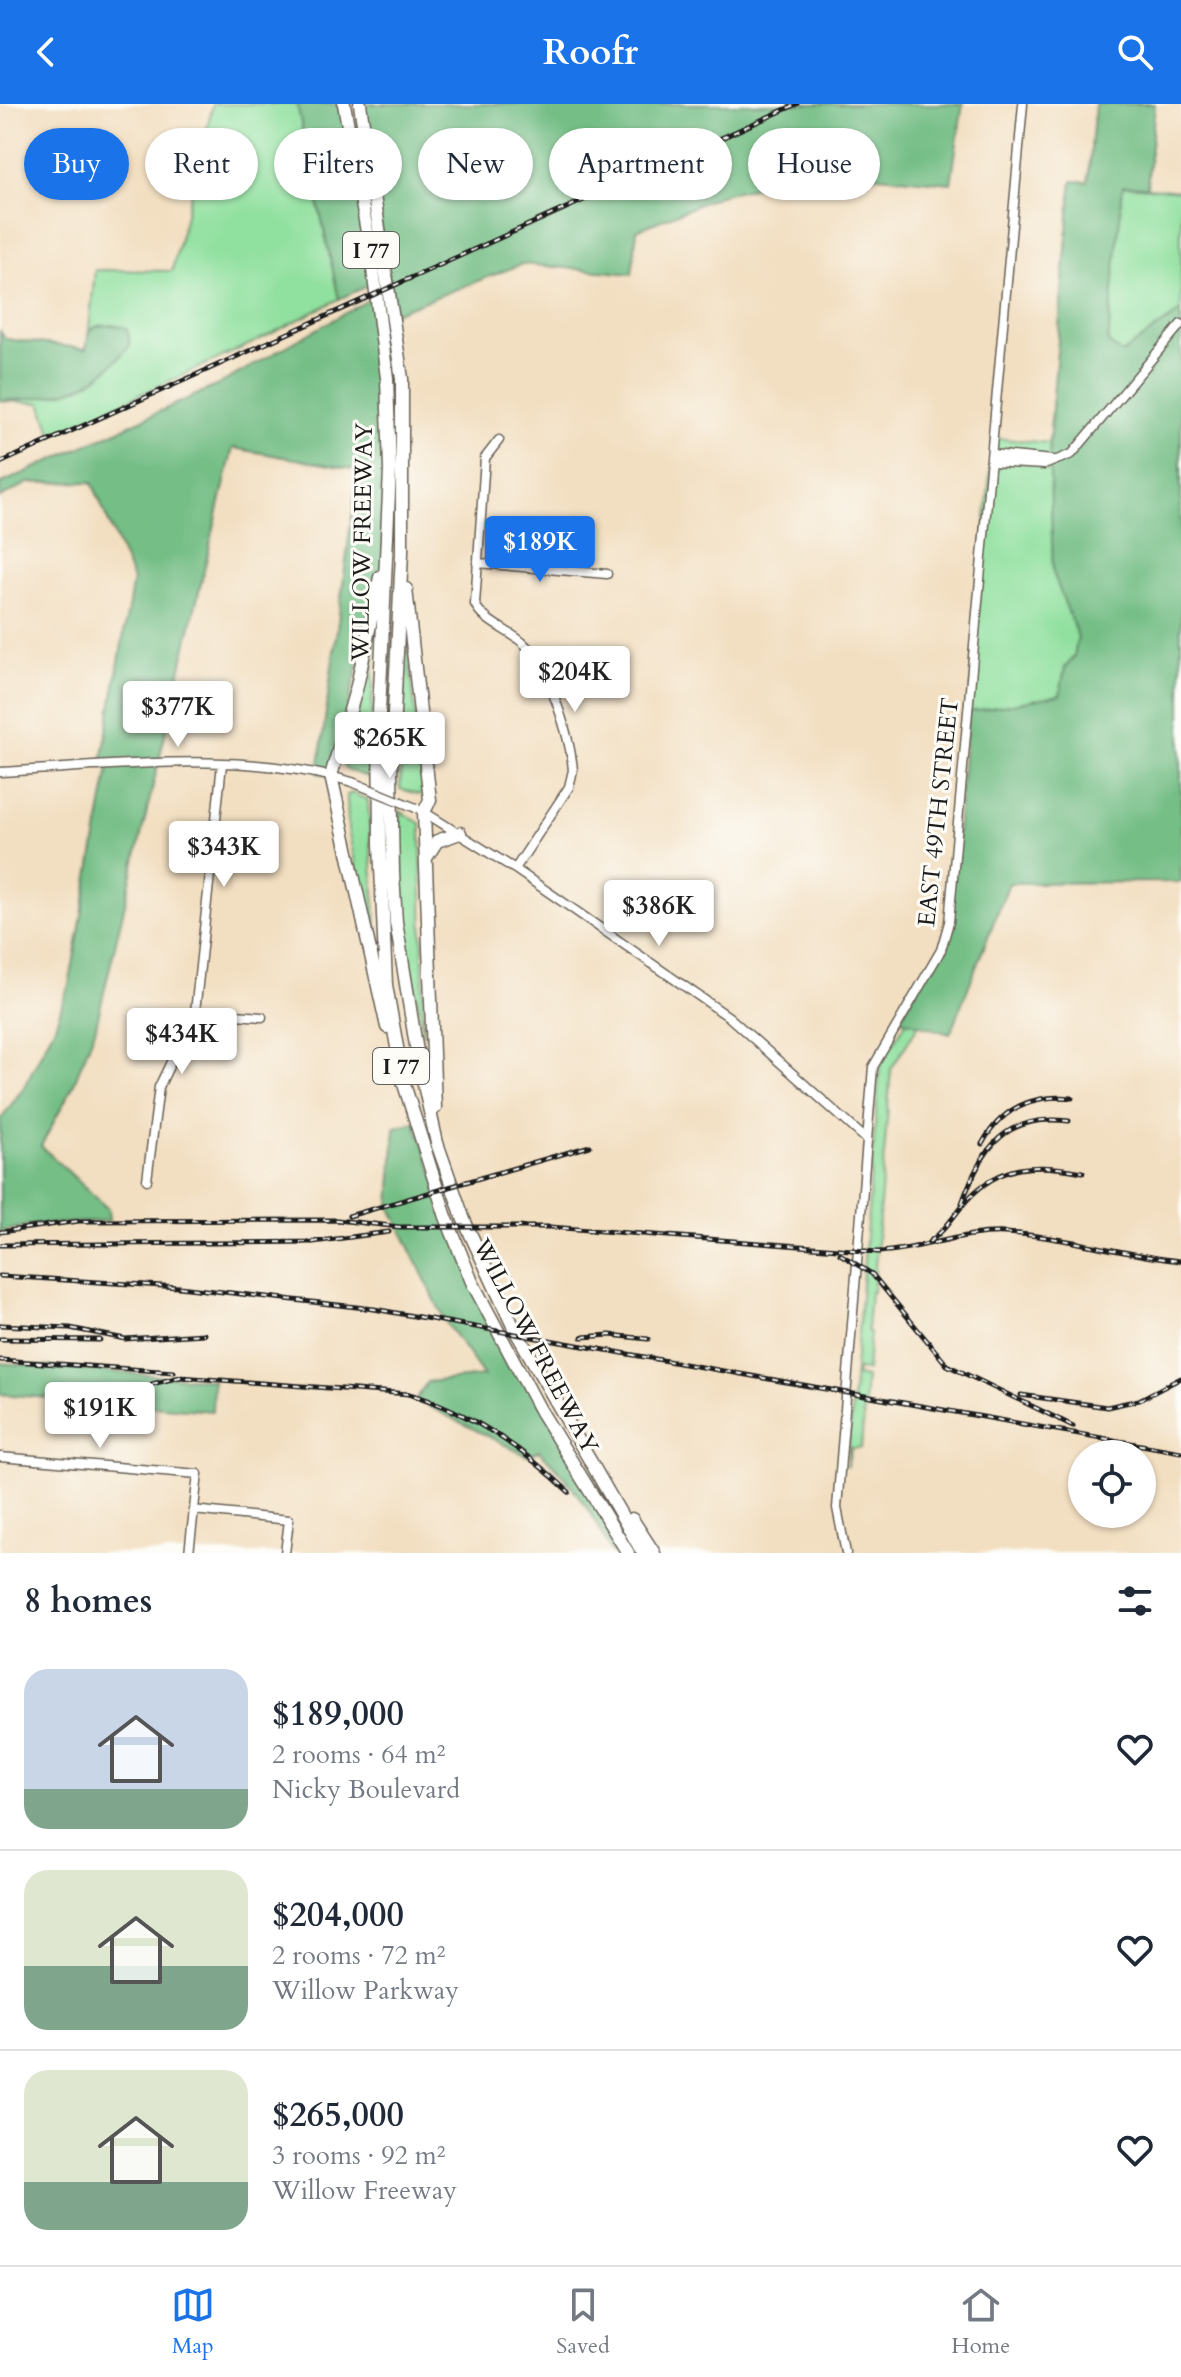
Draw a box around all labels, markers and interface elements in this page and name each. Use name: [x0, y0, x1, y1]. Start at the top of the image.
text: Roofr: [543, 28, 638, 77]
icon: back: [24, 30, 68, 74]
icon: search: [1113, 30, 1157, 74]
chip: Buy: [24, 128, 129, 200]
chip: Rent: [145, 128, 258, 200]
chip: Filters: [274, 128, 402, 200]
chip: New: [418, 128, 533, 200]
chip: Apartment: [549, 128, 732, 200]
chip: House: [748, 128, 880, 200]
road number: I 77: [343, 232, 399, 268]
street label: WILLOW FREEWAY: [344, 422, 381, 663]
pin: $189K: [484, 516, 596, 584]
text: $189K: [503, 524, 577, 559]
pin: $204K: [519, 646, 631, 714]
text: $204K: [538, 654, 612, 689]
pin: $377K: [122, 681, 234, 749]
text: $377K: [141, 689, 215, 724]
street label: EAST 49TH STREET: [910, 696, 967, 928]
pin: $265K: [334, 712, 446, 780]
text: $265K: [353, 720, 427, 755]
pin: $343K: [168, 821, 280, 889]
text: $343K: [187, 829, 261, 864]
pin: $386K: [603, 880, 715, 948]
text: $386K: [622, 888, 696, 923]
pin: $434K: [126, 1008, 238, 1076]
text: $434K: [145, 1016, 219, 1051]
road number: I 77: [373, 1048, 429, 1084]
street label: WILLOW FREEWAY: [464, 1232, 606, 1460]
pin: $191K: [44, 1382, 156, 1450]
text: $191K: [63, 1390, 137, 1425]
map controls: [1068, 1440, 1156, 1528]
button: locate: [1068, 1440, 1156, 1528]
text: 8 homes: [24, 1578, 152, 1624]
icon: filters: [1113, 1579, 1157, 1623]
text: $189,000: [272, 1691, 404, 1737]
icon: home: [88, 1701, 184, 1797]
icon: heart: [1113, 1727, 1157, 1771]
text: 2 rooms · 64 m²: [272, 1737, 445, 1772]
text: Nicky Boulevard: [272, 1772, 460, 1807]
text: $204,000: [272, 1892, 404, 1938]
icon: home: [88, 1902, 184, 1998]
icon: heart: [1113, 1928, 1157, 1972]
text: 2 rooms · 72 m²: [272, 1938, 445, 1973]
text: Willow Parkway: [272, 1973, 459, 2008]
text: $265,000: [272, 2092, 404, 2138]
icon: home: [88, 2102, 184, 2198]
icon: heart: [1113, 2128, 1157, 2172]
text: 3 rooms · 92 m²: [272, 2138, 445, 2173]
text: Willow Freeway: [272, 2173, 457, 2208]
tab: Map: [171, 2283, 215, 2361]
tab: Saved: [556, 2283, 610, 2361]
tab: Home: [951, 2283, 1010, 2361]

